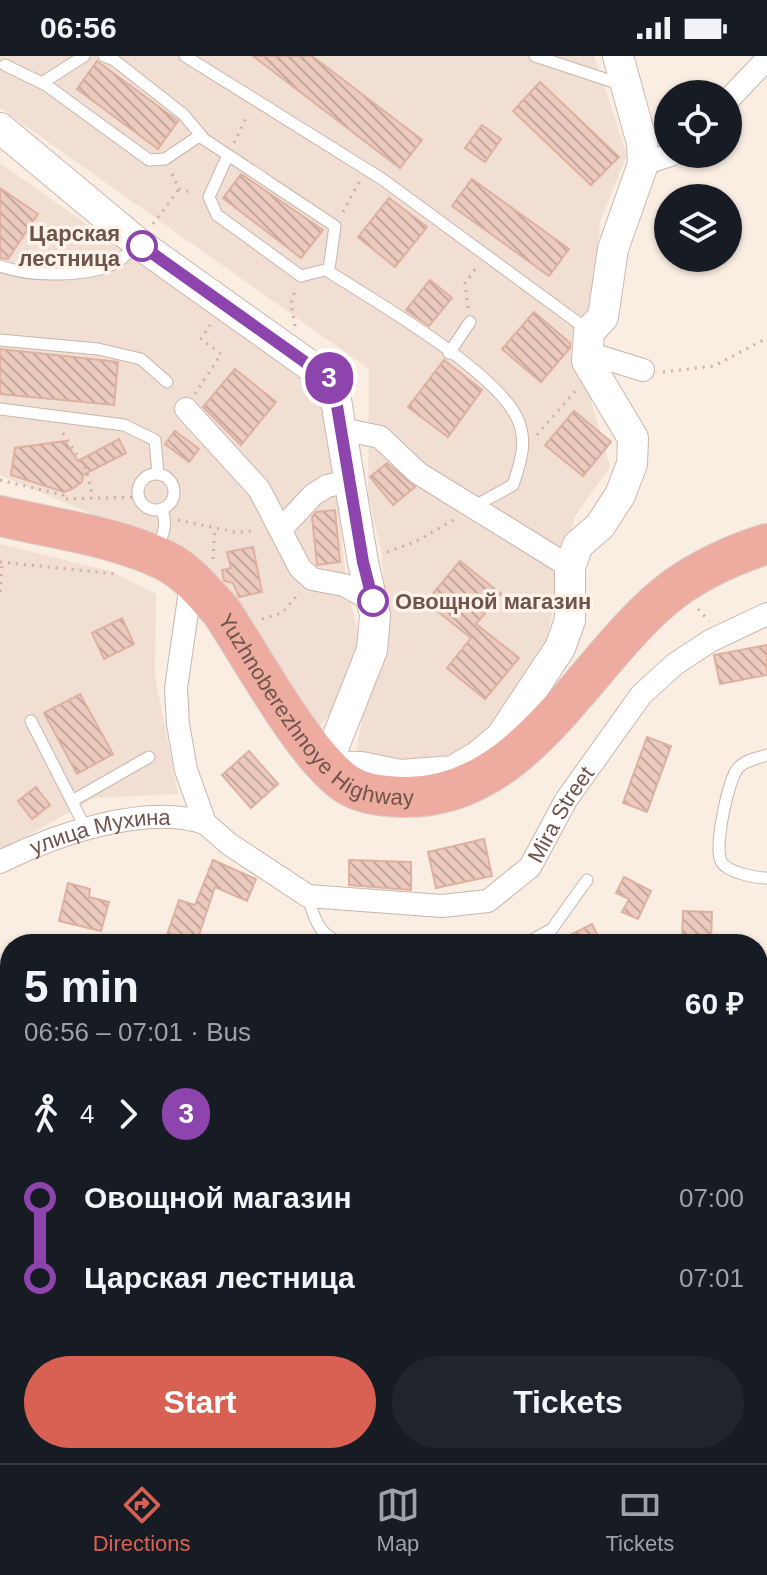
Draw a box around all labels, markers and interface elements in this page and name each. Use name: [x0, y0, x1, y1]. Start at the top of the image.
text: 06:56: [40, 11, 117, 44]
map controls: [654, 80, 742, 272]
button: locate: [654, 80, 742, 168]
button: layers: [654, 184, 742, 272]
place label: Царская лестница: [19, 221, 121, 271]
marker: Царская лестница: [127, 231, 157, 261]
line badge: 3: [303, 352, 355, 404]
text: 3: [321, 362, 337, 393]
marker: Овощной магазин: [358, 586, 388, 616]
place label: Овощной магазин: [395, 589, 591, 614]
street label: Yuzhnoberezhnoye Highway: [213, 609, 414, 810]
street label: Mira Street: [522, 761, 599, 867]
street label: улица Мухина: [26, 804, 171, 860]
text: 5 min: [24, 962, 139, 1011]
text: 60 ₽: [685, 987, 744, 1020]
text: 06:56 – 07:01 · Bus: [24, 1017, 251, 1047]
icon: walk: [24, 1092, 68, 1136]
icon: forward: [106, 1092, 150, 1136]
text: 3: [178, 1098, 194, 1129]
text: 4: [80, 1099, 94, 1129]
text: Овощной магазин: [84, 1181, 352, 1214]
text: 07:00: [679, 1183, 744, 1213]
text: Царская лестница: [84, 1261, 355, 1294]
text: 07:01: [679, 1263, 744, 1293]
button: Start: [24, 1356, 376, 1448]
button: Tickets: [392, 1356, 744, 1448]
tab: Directions: [93, 1483, 191, 1557]
tab: Map: [376, 1483, 420, 1557]
tab: Tickets: [605, 1483, 674, 1557]

